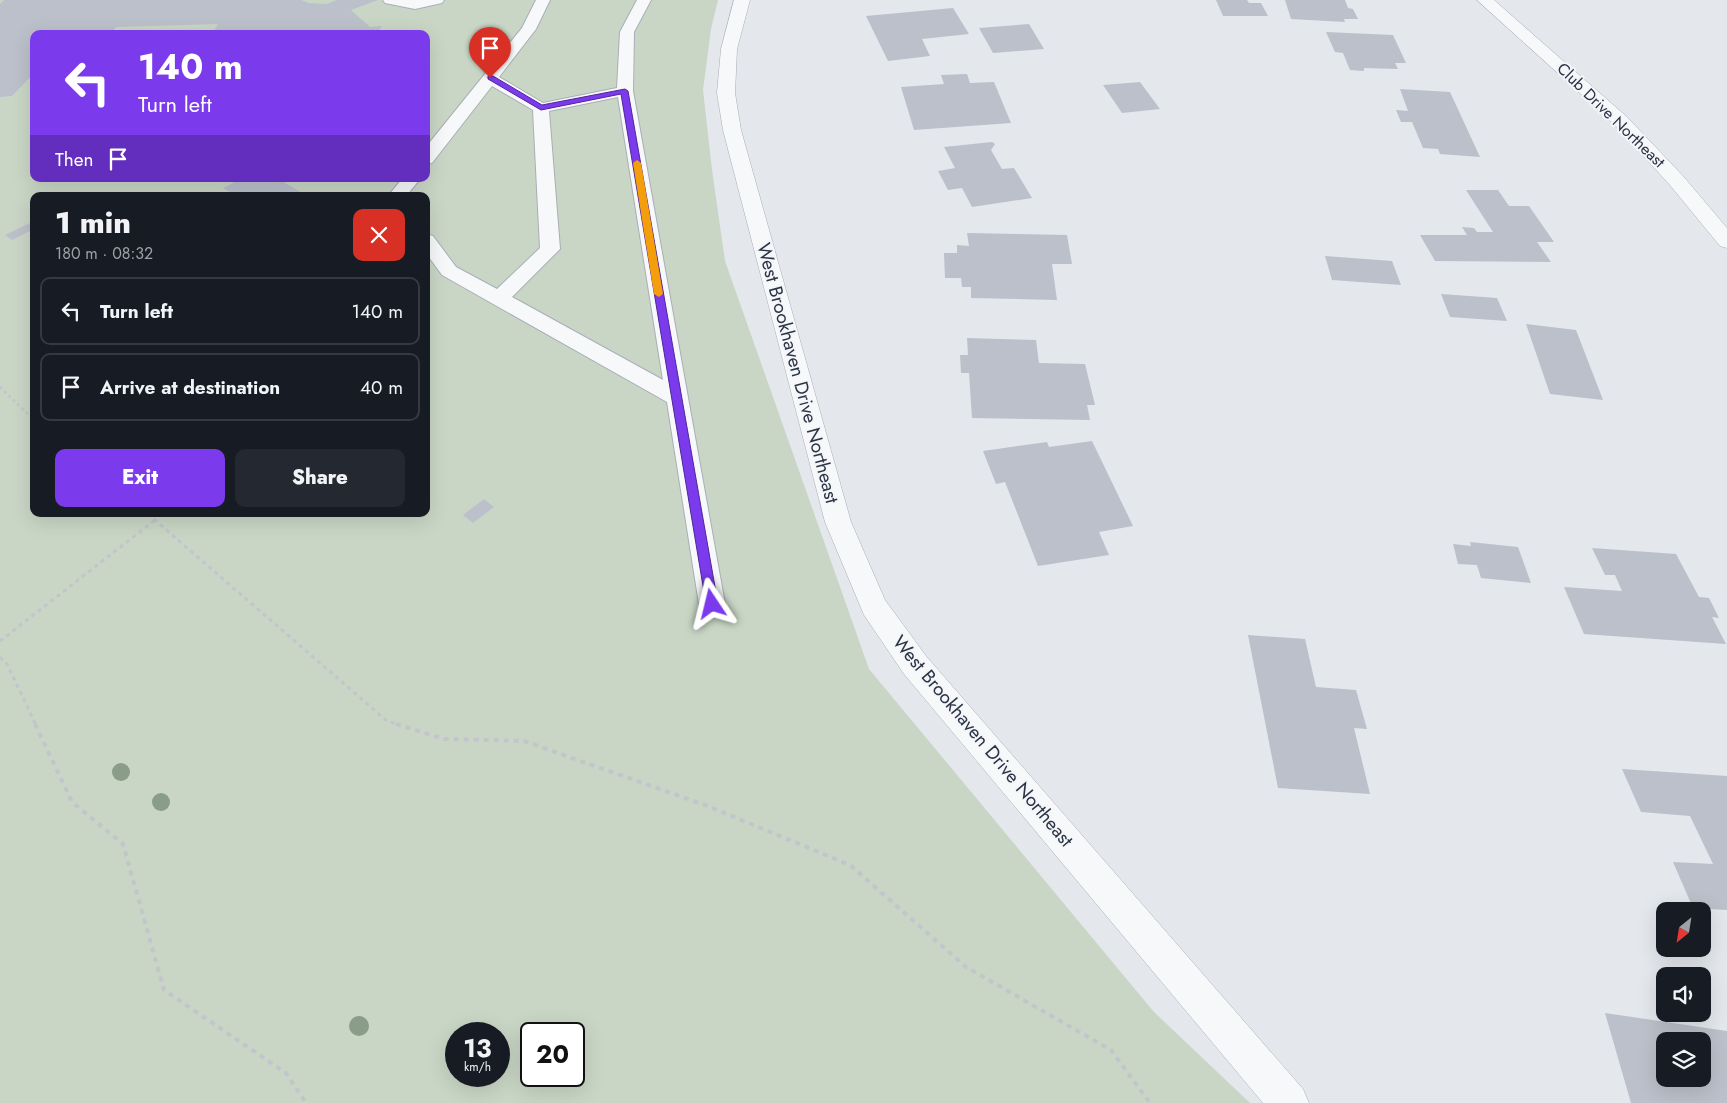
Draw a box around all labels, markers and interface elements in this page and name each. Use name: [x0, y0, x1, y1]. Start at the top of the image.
pin: [469, 27, 511, 78]
icon: arrive: [476, 34, 504, 62]
text: 140 m: [138, 42, 243, 92]
icon: left: [55, 50, 120, 115]
street label: Club Drive Northeast: [1552, 57, 1670, 173]
text: Turn left: [138, 88, 212, 120]
icon: arrive: [104, 145, 132, 173]
text: Then: [55, 146, 94, 173]
text: 1 min: [55, 201, 131, 244]
button: close: [353, 209, 405, 261]
street label: West Brookhaven Drive Northeast: [750, 240, 846, 507]
text: 180 m · 08:32: [55, 242, 153, 265]
icon: left: [57, 297, 85, 325]
text: Turn left: [100, 298, 173, 325]
text: 140 m: [351, 298, 403, 325]
icon: arrive: [57, 373, 85, 401]
text: Arrive at destination: [100, 374, 280, 401]
text: 40 m: [360, 374, 403, 401]
button: Exit: [55, 449, 225, 507]
button: Share: [235, 449, 405, 507]
position arrow: [685, 577, 737, 629]
street label: West Brookhaven Drive Northeast: [886, 629, 1080, 853]
north arrow: [1656, 902, 1711, 958]
map controls: [1656, 902, 1711, 1087]
button: sound: [1656, 967, 1711, 1022]
speed limit sign: 20: [520, 1022, 585, 1087]
text: 13: [463, 1030, 492, 1066]
button: layers: [1656, 1032, 1711, 1087]
text: km/h: [464, 1058, 491, 1076]

